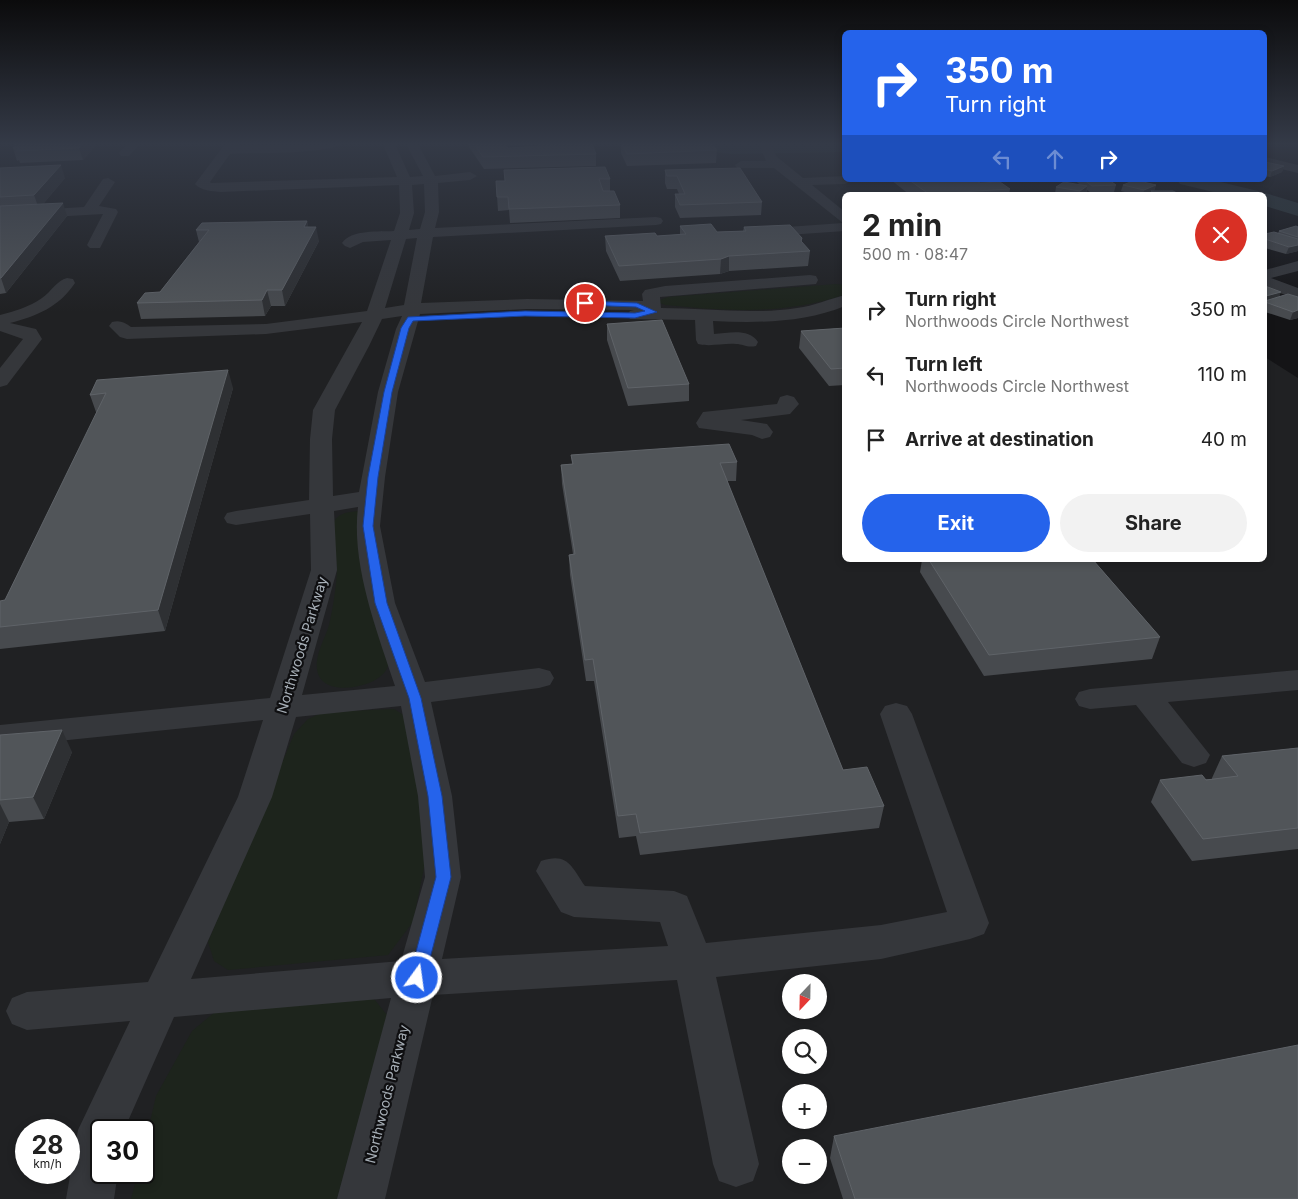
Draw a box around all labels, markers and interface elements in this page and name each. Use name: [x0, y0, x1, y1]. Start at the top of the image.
text: 350 m: [945, 49, 1054, 91]
icon: right: [862, 50, 927, 115]
text: Turn right: [945, 91, 1046, 117]
icon: left: [988, 145, 1016, 173]
icon: ahead: [1041, 145, 1069, 173]
icon: right: [1094, 145, 1122, 173]
text: 2 min: [862, 207, 942, 243]
button: close: [1195, 209, 1247, 261]
text: 500 m · 08:47: [862, 244, 968, 264]
pin: [564, 282, 606, 324]
text: Turn right: [905, 288, 996, 311]
icon: arrive: [571, 289, 599, 317]
icon: right: [862, 296, 890, 324]
text: 350 m: [1190, 298, 1247, 321]
text: Northwoods Circle Northwest: [905, 311, 1129, 331]
text: Turn left: [905, 353, 983, 376]
icon: left: [862, 361, 890, 389]
text: 110 m: [1198, 363, 1247, 386]
text: Northwoods Circle Northwest: [905, 376, 1129, 396]
icon: arrive: [862, 426, 890, 454]
text: Arrive at destination: [905, 428, 1094, 451]
text: 40 m: [1201, 428, 1247, 451]
button: Exit: [862, 494, 1050, 552]
button: Share: [1060, 494, 1247, 552]
street label: Northwoods Parkway: [273, 574, 330, 715]
position arrow: [390, 951, 442, 1003]
north arrow: [782, 974, 828, 1019]
map controls: [782, 974, 827, 1184]
street label: Northwoods Parkway: [361, 1023, 412, 1165]
button: search: [782, 1029, 827, 1074]
button: +: [782, 1084, 827, 1129]
speed limit sign: 30: [90, 1119, 155, 1184]
text: 28: [31, 1130, 64, 1160]
button: −: [782, 1139, 827, 1184]
text: km/h: [33, 1156, 62, 1171]

